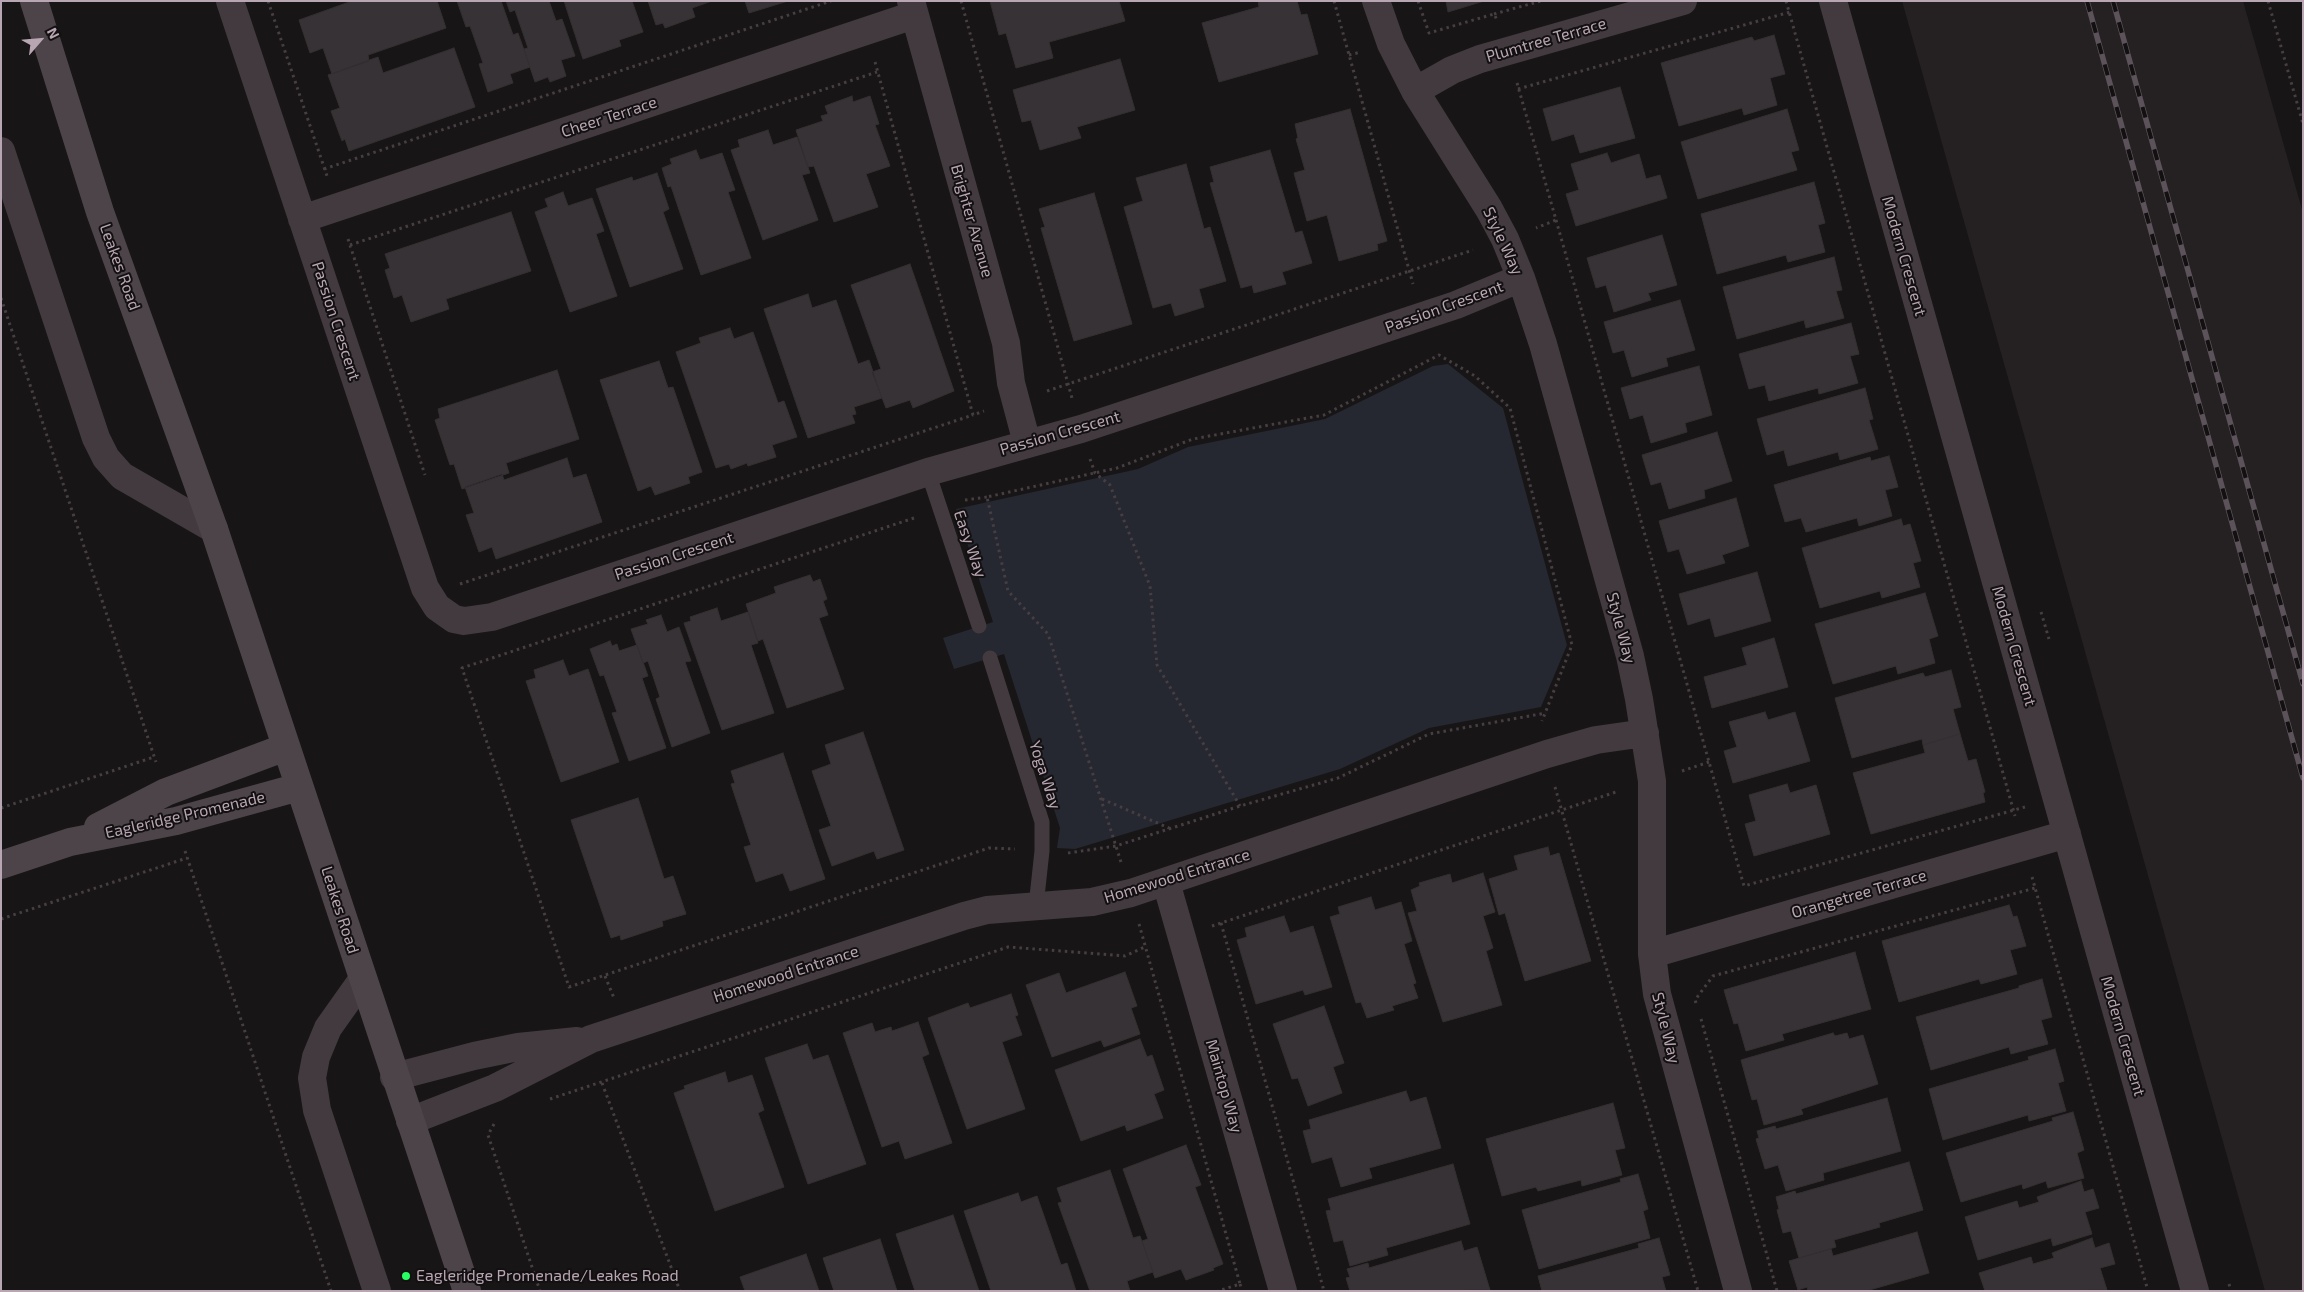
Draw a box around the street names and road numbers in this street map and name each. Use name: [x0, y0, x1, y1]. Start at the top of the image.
street label: Plumtree Terrace: [1484, 14, 1608, 66]
street label: Cheer Terrace: [559, 92, 659, 142]
street label: Brighter Avenue: [947, 162, 997, 280]
street label: Modern Crescent: [1878, 194, 1930, 318]
street label: Style Way: [1479, 204, 1527, 278]
street label: Leakes Road: [95, 221, 145, 313]
street label: Passion Crescent: [308, 259, 364, 383]
street label: Passion Crescent: [1382, 277, 1506, 337]
street label: Passion Crescent: [998, 407, 1122, 459]
street label: Easy Way: [950, 508, 990, 580]
street label: Passion Crescent: [612, 528, 736, 584]
street label: Modern Crescent: [1988, 584, 2040, 708]
street label: Style Way: [1602, 590, 1640, 666]
street label: Yoga Way: [1025, 738, 1065, 812]
street label: Eagleridge Promenade: [103, 787, 267, 843]
street label: Homewood Entrance: [1102, 845, 1252, 907]
street label: Leakes Road: [317, 864, 363, 956]
street label: Orangetree Terrace: [1789, 866, 1929, 922]
street label: Homewood Entrance: [711, 941, 861, 1007]
street label: Modern Crescent: [2097, 974, 2149, 1098]
street label: Style Way: [1648, 990, 1684, 1066]
street label: Maintop Way: [1201, 1037, 1247, 1135]

